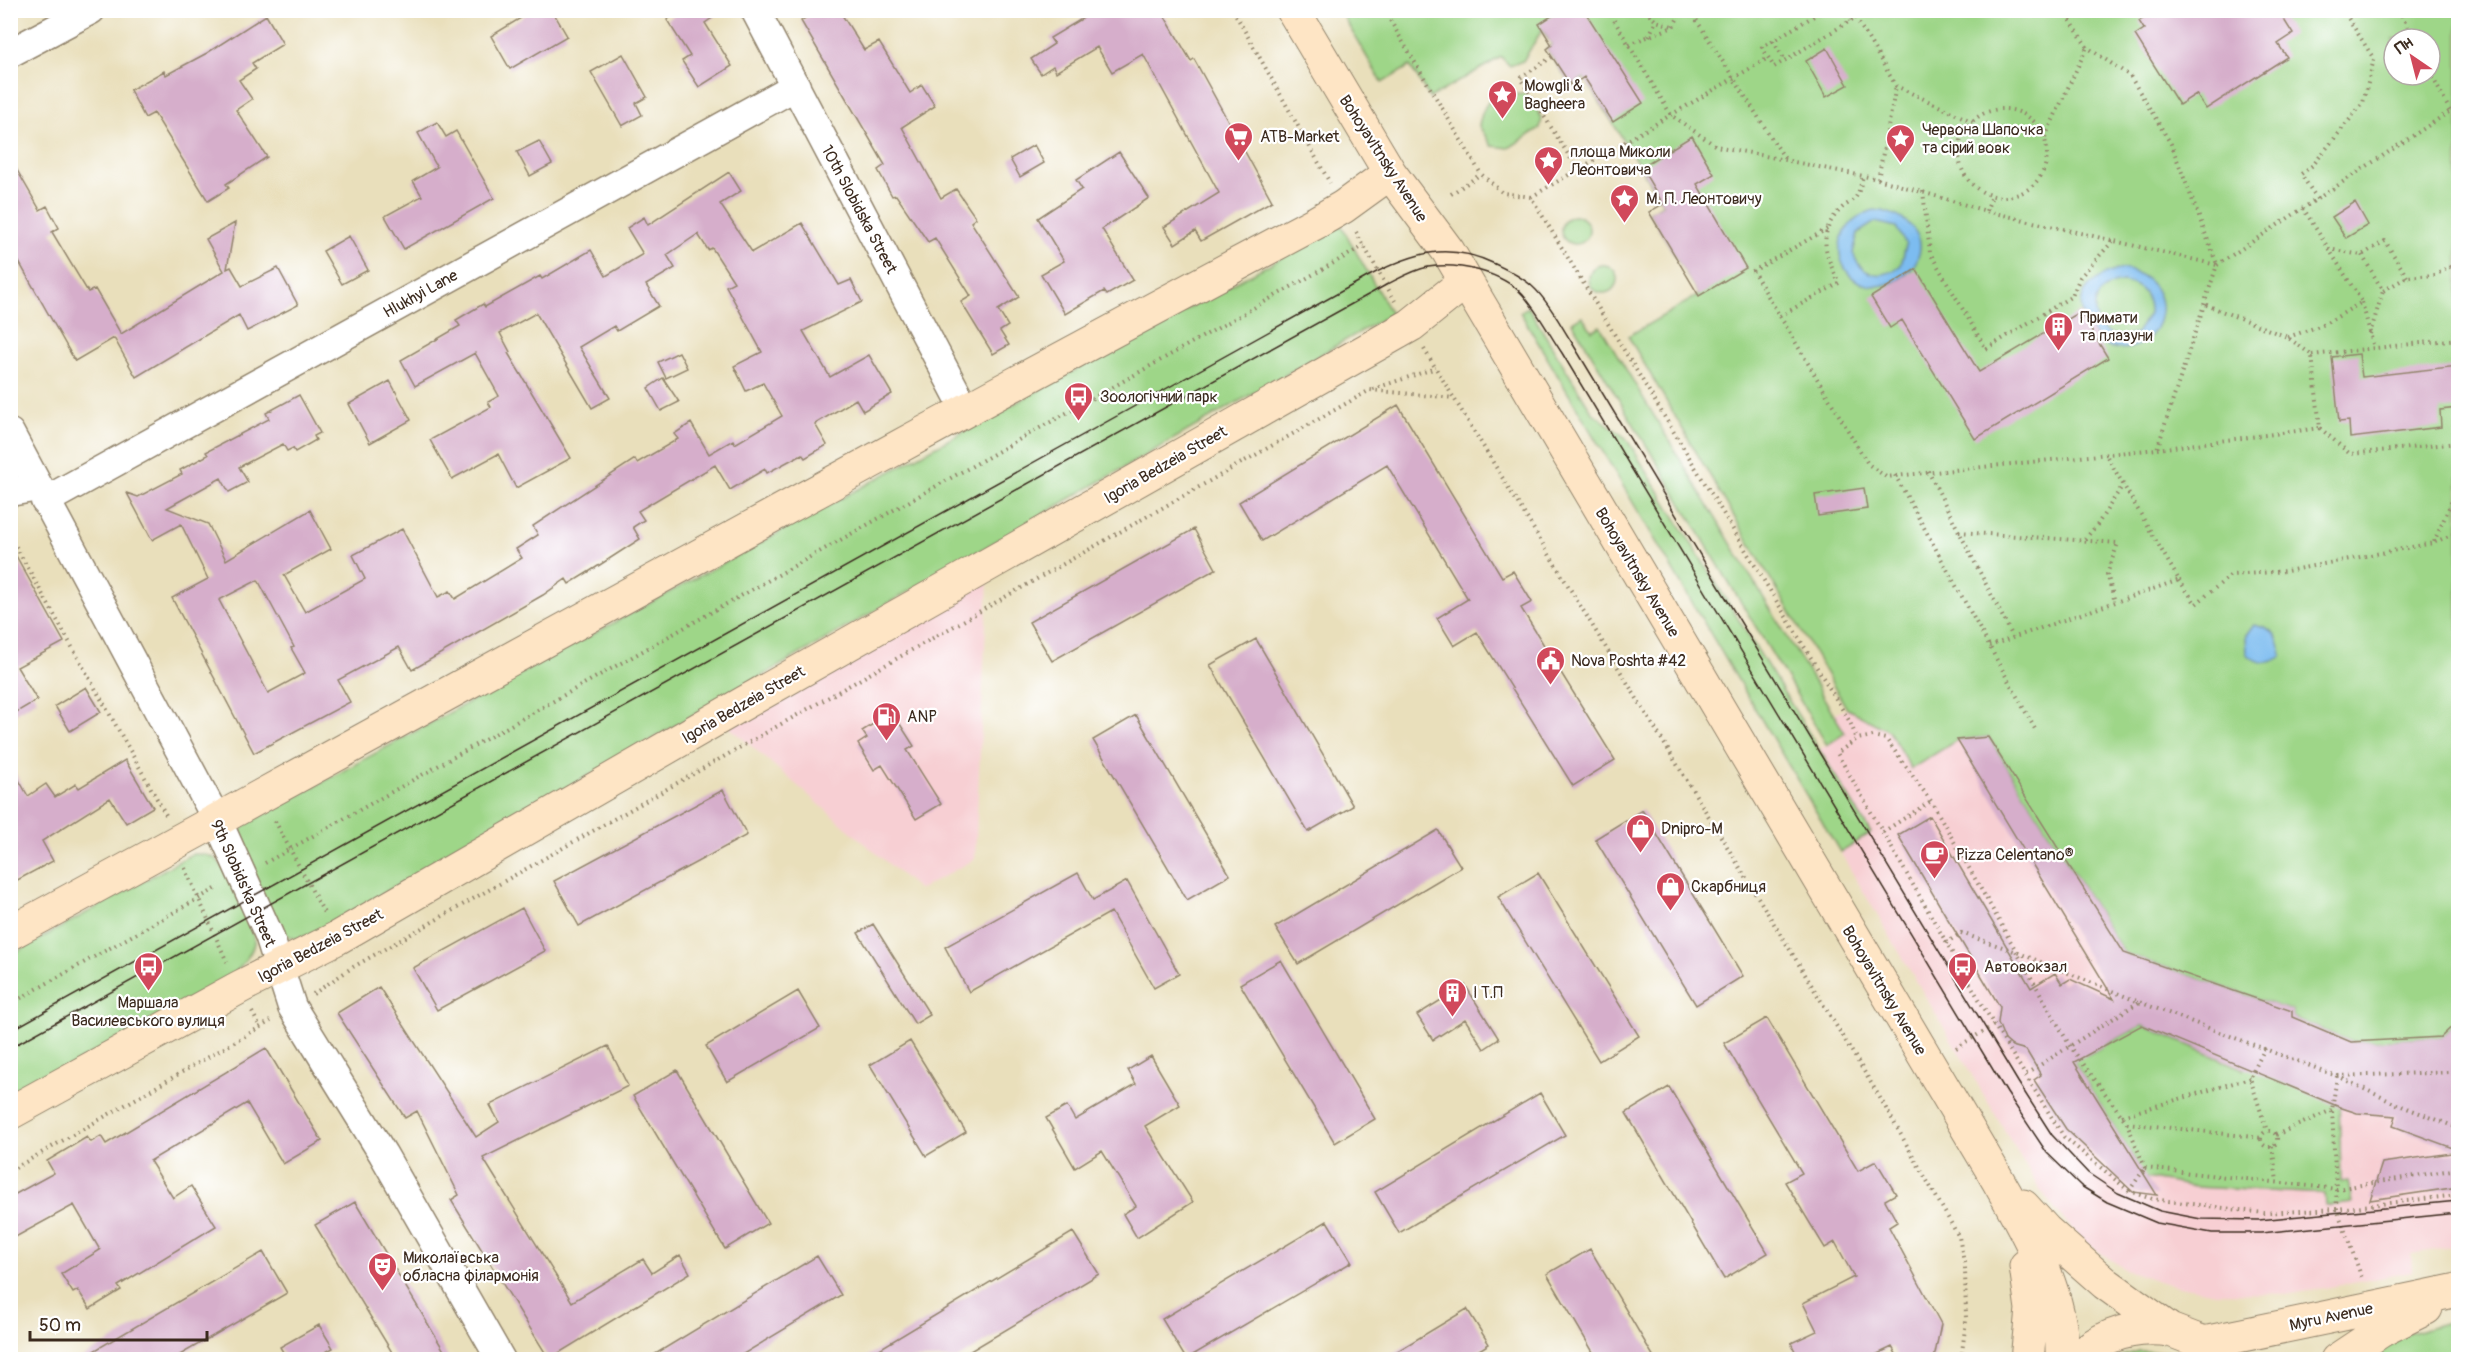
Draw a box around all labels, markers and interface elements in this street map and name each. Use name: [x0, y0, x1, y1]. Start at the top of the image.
north arrow: [2382, 27, 2442, 87]
text: Пн: [2391, 32, 2417, 59]
place label: Mowgli & Bagheera: [1524, 76, 1585, 114]
place icon: Mowgli & Bagheera: [1487, 78, 1519, 120]
street label: Bohoyavltnsky Avenue: [1335, 91, 1432, 226]
supermarket icon: ATB-Market: [1223, 120, 1255, 162]
place label: Червона Шапочка та сірий вовк: [1922, 120, 2043, 158]
place icon: Червона Шапочка та сірий вовк: [1885, 122, 1917, 164]
place label: ATB-Market: [1260, 127, 1340, 147]
street label: 10th Slobidska Street: [817, 142, 902, 278]
place label: площа Миколи Леонтовича: [1569, 142, 1670, 180]
place icon: площа Миколи Леонтовича: [1533, 144, 1565, 186]
place icon: М. П. Леонтовичу: [1609, 182, 1641, 224]
place label: М. П. Леонтовичу: [1646, 189, 1762, 209]
street label: Hlukhyi Lane: [380, 265, 461, 323]
place label: Примати та плазуни: [2080, 308, 2153, 346]
building icon: Примати та плазуни: [2043, 310, 2075, 352]
bus stop icon: Зоологічний парк: [1063, 380, 1095, 422]
place label: Зоологічний парк: [1100, 387, 1218, 407]
street label: Igoria Bedzeia Street: [1100, 421, 1231, 508]
street label: Bohoyavltnsky Avenue: [1591, 504, 1684, 641]
public building icon: Nova Poshta #42: [1534, 644, 1566, 686]
place label: Nova Poshta #42: [1571, 651, 1686, 671]
street label: Igoria Bedzeia Street: [678, 661, 809, 748]
fuel station icon: ANP: [870, 700, 902, 742]
place label: ANP: [907, 707, 937, 727]
shop icon: Dnipro-M: [1624, 812, 1656, 854]
street label: 9th Slobids'ka Street: [206, 817, 280, 951]
place label: Dnipro-M: [1661, 819, 1723, 839]
cafe icon: Pizza Celentano®: [1919, 838, 1951, 880]
place label: Pizza Celentano®: [1956, 845, 2074, 865]
shop icon: Скарбниця: [1654, 870, 1686, 912]
place label: Скарбниця: [1691, 877, 1766, 897]
street label: Igoria Bedzeia Street: [254, 904, 387, 987]
street label: Bohoyavltnsky Avenue: [1838, 922, 1931, 1059]
bus stop icon: Маршала Василевського вулиця: [132, 950, 164, 992]
bus stop icon: Автовокзал: [1947, 950, 1979, 992]
place label: Автовокзал: [1984, 957, 2067, 977]
building icon: І Т.П: [1436, 976, 1468, 1018]
place label: І Т.П: [1473, 983, 1503, 1003]
place label: Маршала Василевського вулиця: [71, 993, 225, 1031]
place label: Миколаївська обласна філармонія: [403, 1248, 539, 1286]
theatre icon: Миколаївська обласна філармонія: [366, 1250, 398, 1292]
street label: Myru Avenue: [2288, 1298, 2375, 1336]
scale bar: [30, 1304, 207, 1342]
text: 50 m: [39, 1314, 81, 1337]

